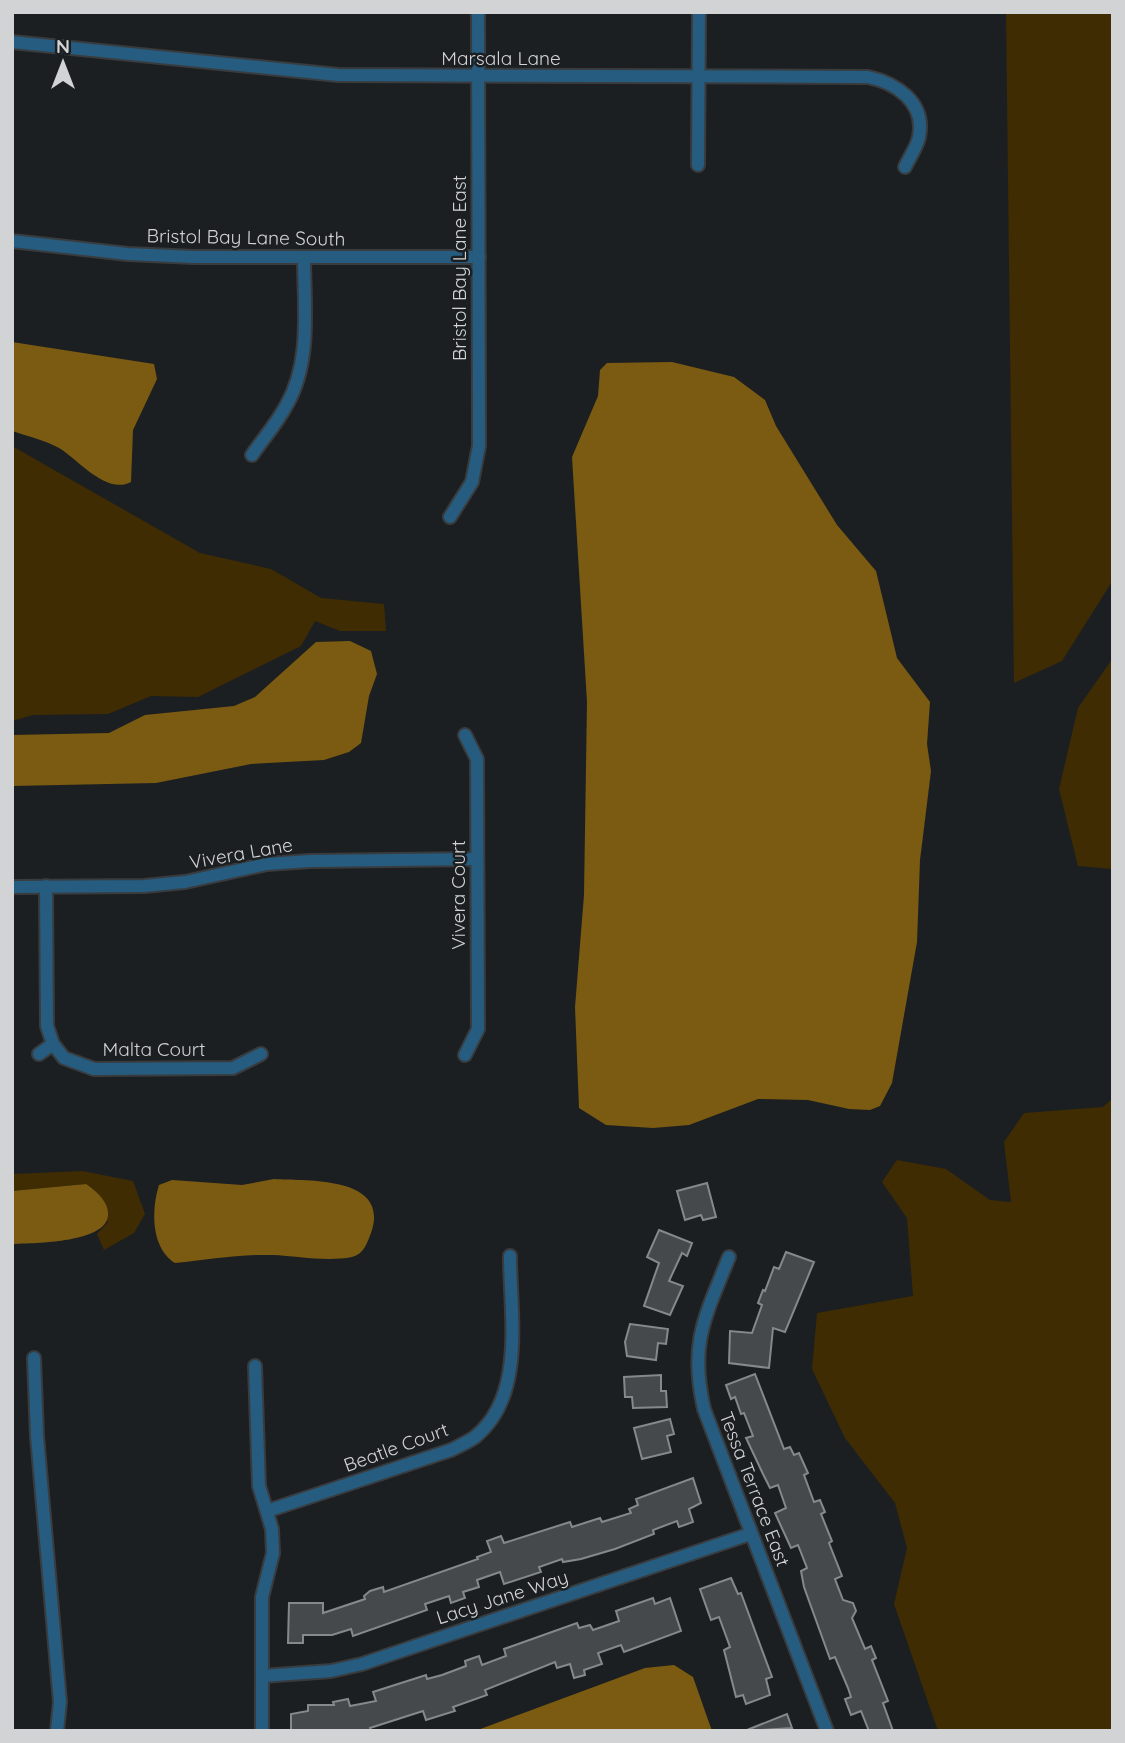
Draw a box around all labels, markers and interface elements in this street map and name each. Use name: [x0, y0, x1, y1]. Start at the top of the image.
north arrow: [28, 28, 98, 98]
text: N: [56, 34, 70, 58]
street label: Marsala Lane: [441, 46, 561, 70]
street label: Bristol Bay Lane East: [447, 175, 471, 361]
street label: Bristol Bay Lane South: [146, 223, 346, 251]
street label: Vivera Lane: [187, 832, 295, 874]
street label: Vivera Court: [446, 840, 470, 950]
street label: Malta Court: [102, 1037, 206, 1061]
street label: Tessa Terrace East: [714, 1408, 796, 1570]
street label: Beatle Court: [340, 1417, 452, 1477]
street label: Lacy Jane Way: [433, 1564, 571, 1630]

